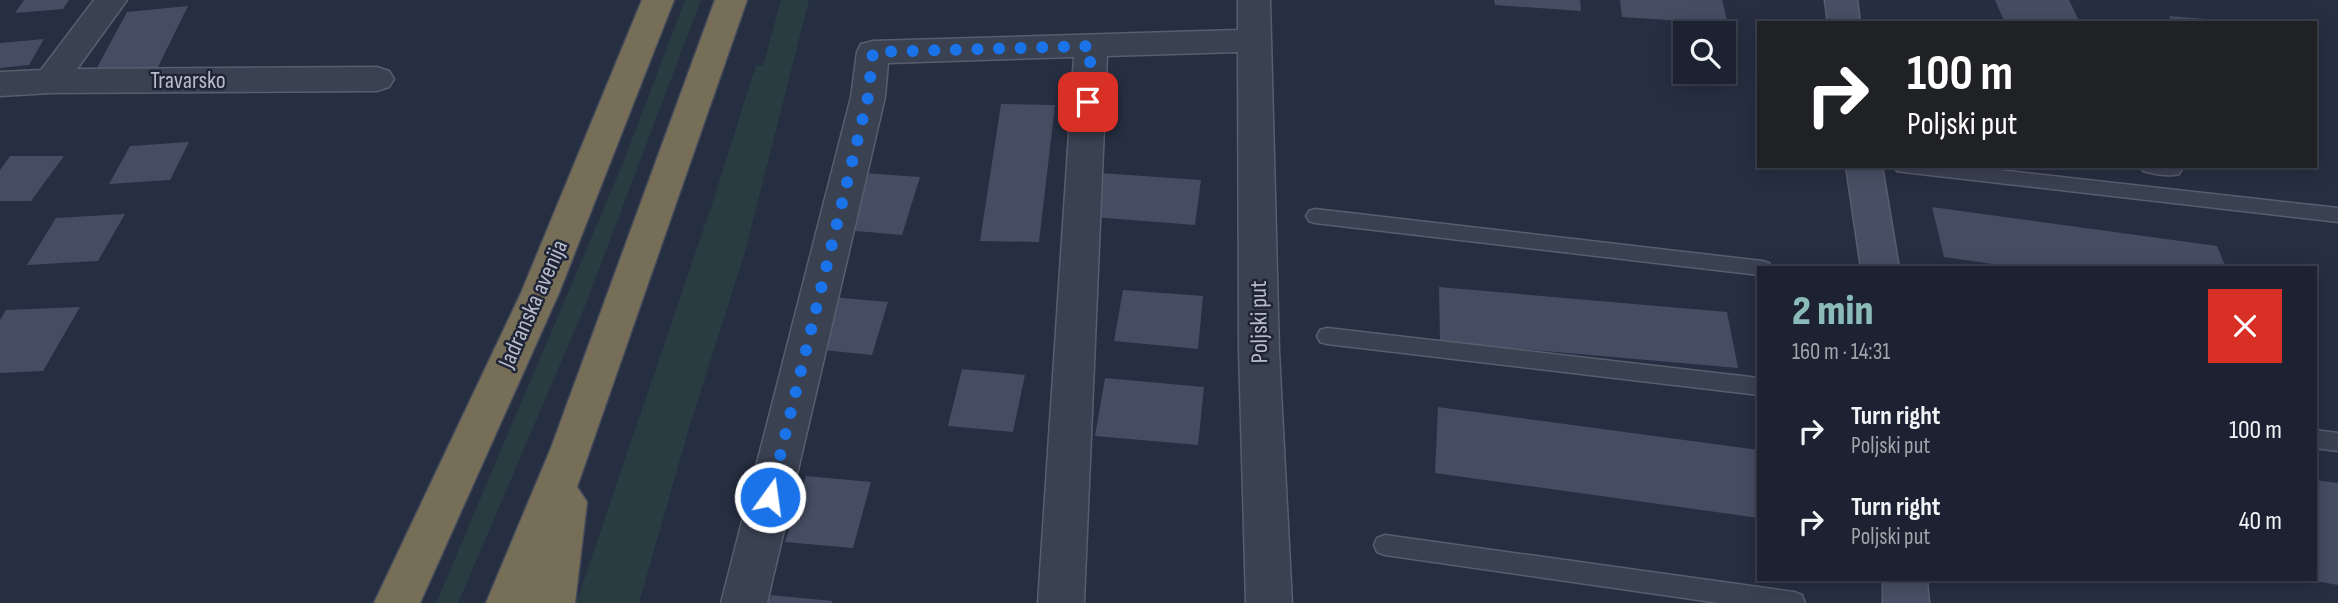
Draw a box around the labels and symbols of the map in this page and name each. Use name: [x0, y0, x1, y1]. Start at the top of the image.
street label: Travarsko: [150, 66, 226, 95]
pin: [1058, 72, 1118, 132]
street label: Jadranska avenija: [491, 235, 574, 373]
street label: Poljski put: [1244, 280, 1274, 364]
position arrow: [733, 460, 807, 534]

